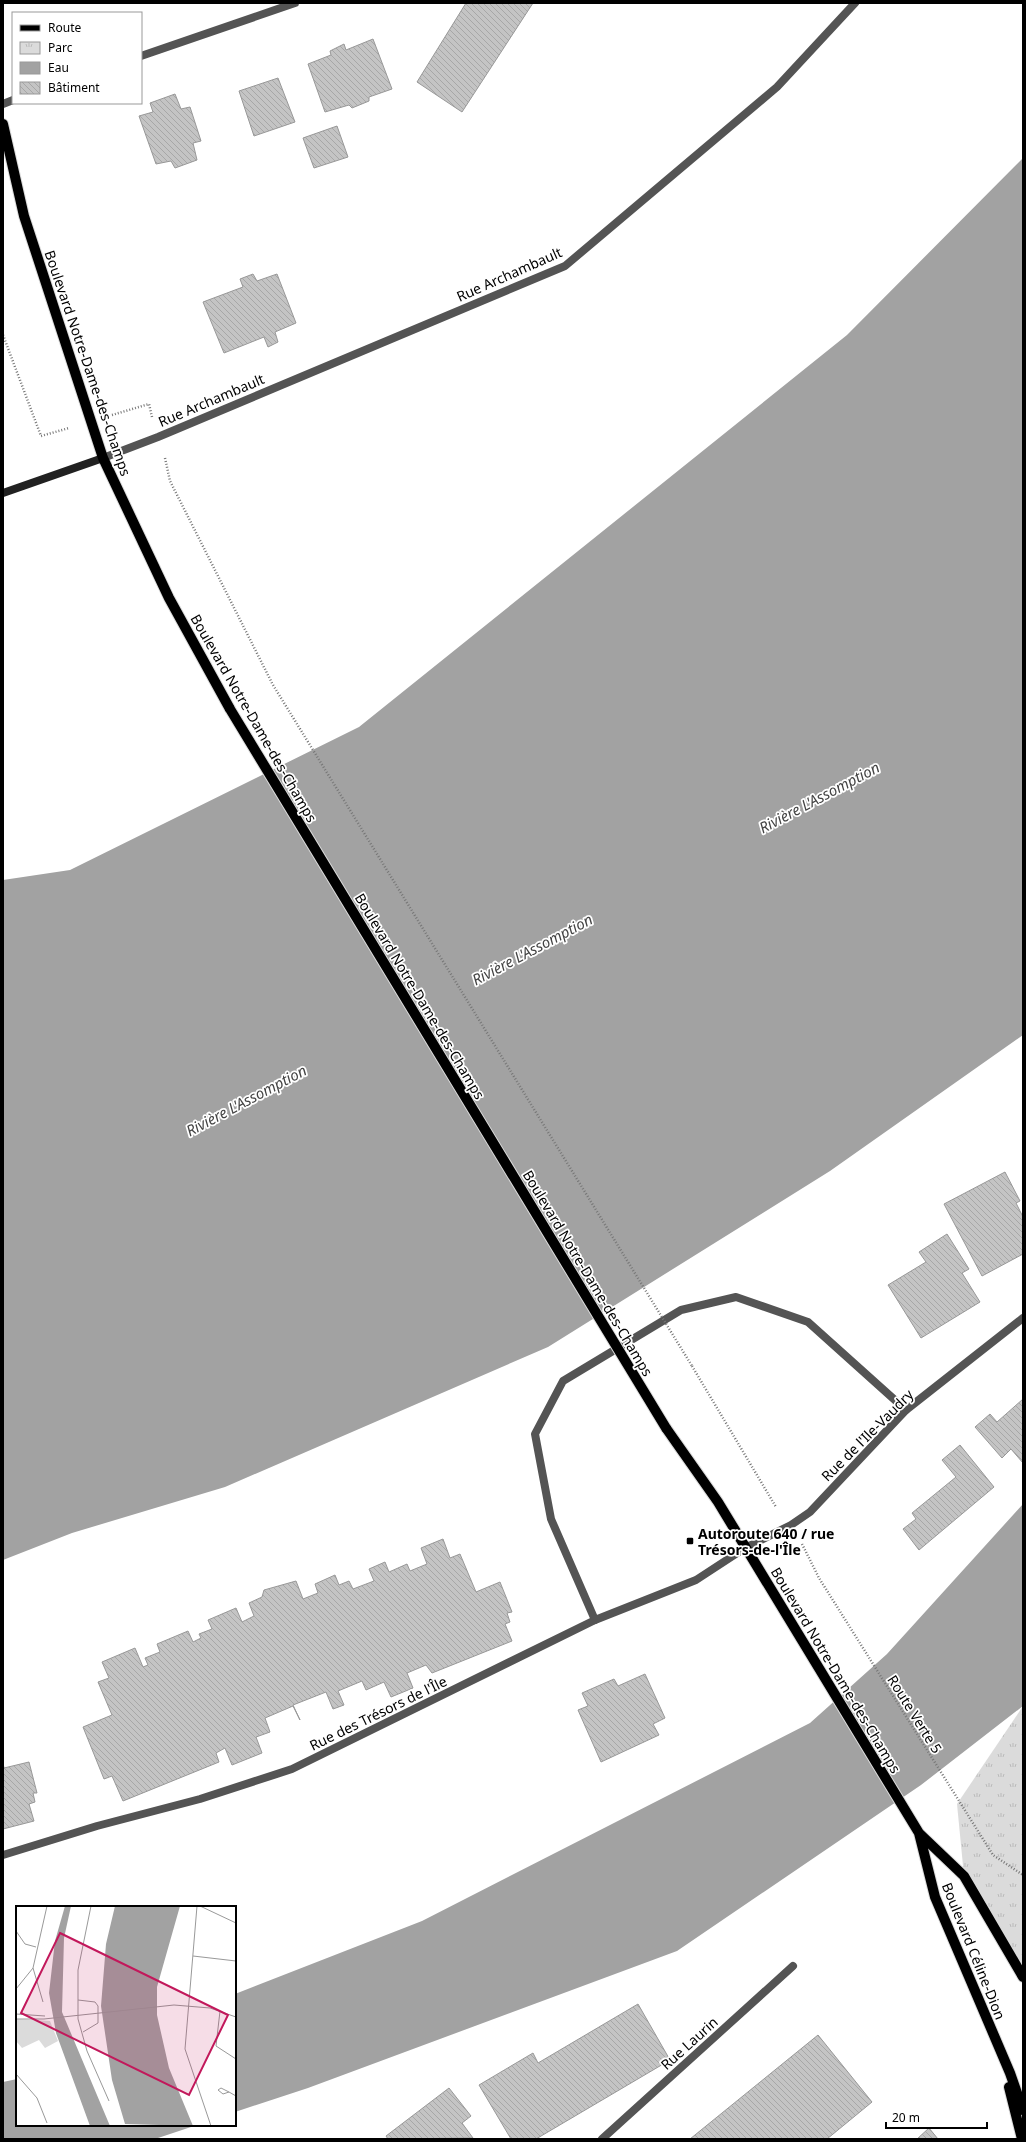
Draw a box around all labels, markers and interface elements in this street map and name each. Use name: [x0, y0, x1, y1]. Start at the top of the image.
legend: [12, 12, 142, 104]
text: Route: [48, 19, 81, 36]
text: Parc: [48, 39, 73, 56]
text: Eau: [48, 59, 69, 76]
text: Bâtiment: [48, 79, 100, 96]
street label: Rue Archambault: [453, 242, 565, 306]
street label: Boulevard Notre-Dame-des-Champs: [40, 248, 136, 479]
street label: Rue Archambault: [155, 369, 267, 431]
street label: Boulevard Notre-Dame-des-Champs: [186, 610, 322, 826]
water label: Rivière L'Assomption: [755, 757, 883, 837]
street label: Boulevard Notre-Dame-des-Champs: [351, 889, 489, 1103]
water label: Rivière L'Assomption: [468, 909, 596, 989]
water label: Rivière L'Assomption: [182, 1060, 310, 1140]
street label: Boulevard Notre-Dame-des-Champs: [519, 1166, 657, 1380]
street label: Rue de l'Ile-Vaudry: [817, 1384, 918, 1485]
place label: Autoroute 640 / rue Trésors-de-l'Île: [698, 1524, 834, 1559]
marker: Autoroute 640 / rue Trésors-de-l'Île: [685, 1536, 695, 1546]
street label: Boulevard Notre-Dame-des-Champs: [767, 1563, 905, 1777]
street label: Rue des Trésors de l'Île: [306, 1671, 450, 1755]
street label: Route Verte 5: [883, 1671, 947, 1757]
street label: Boulevard Céline-Dion: [938, 1880, 1010, 2022]
inset map: [16, 1906, 236, 2126]
street label: Rue Laurin: [656, 2012, 722, 2074]
scale bar: [886, 2104, 987, 2130]
text: 20 m: [892, 2109, 920, 2126]

